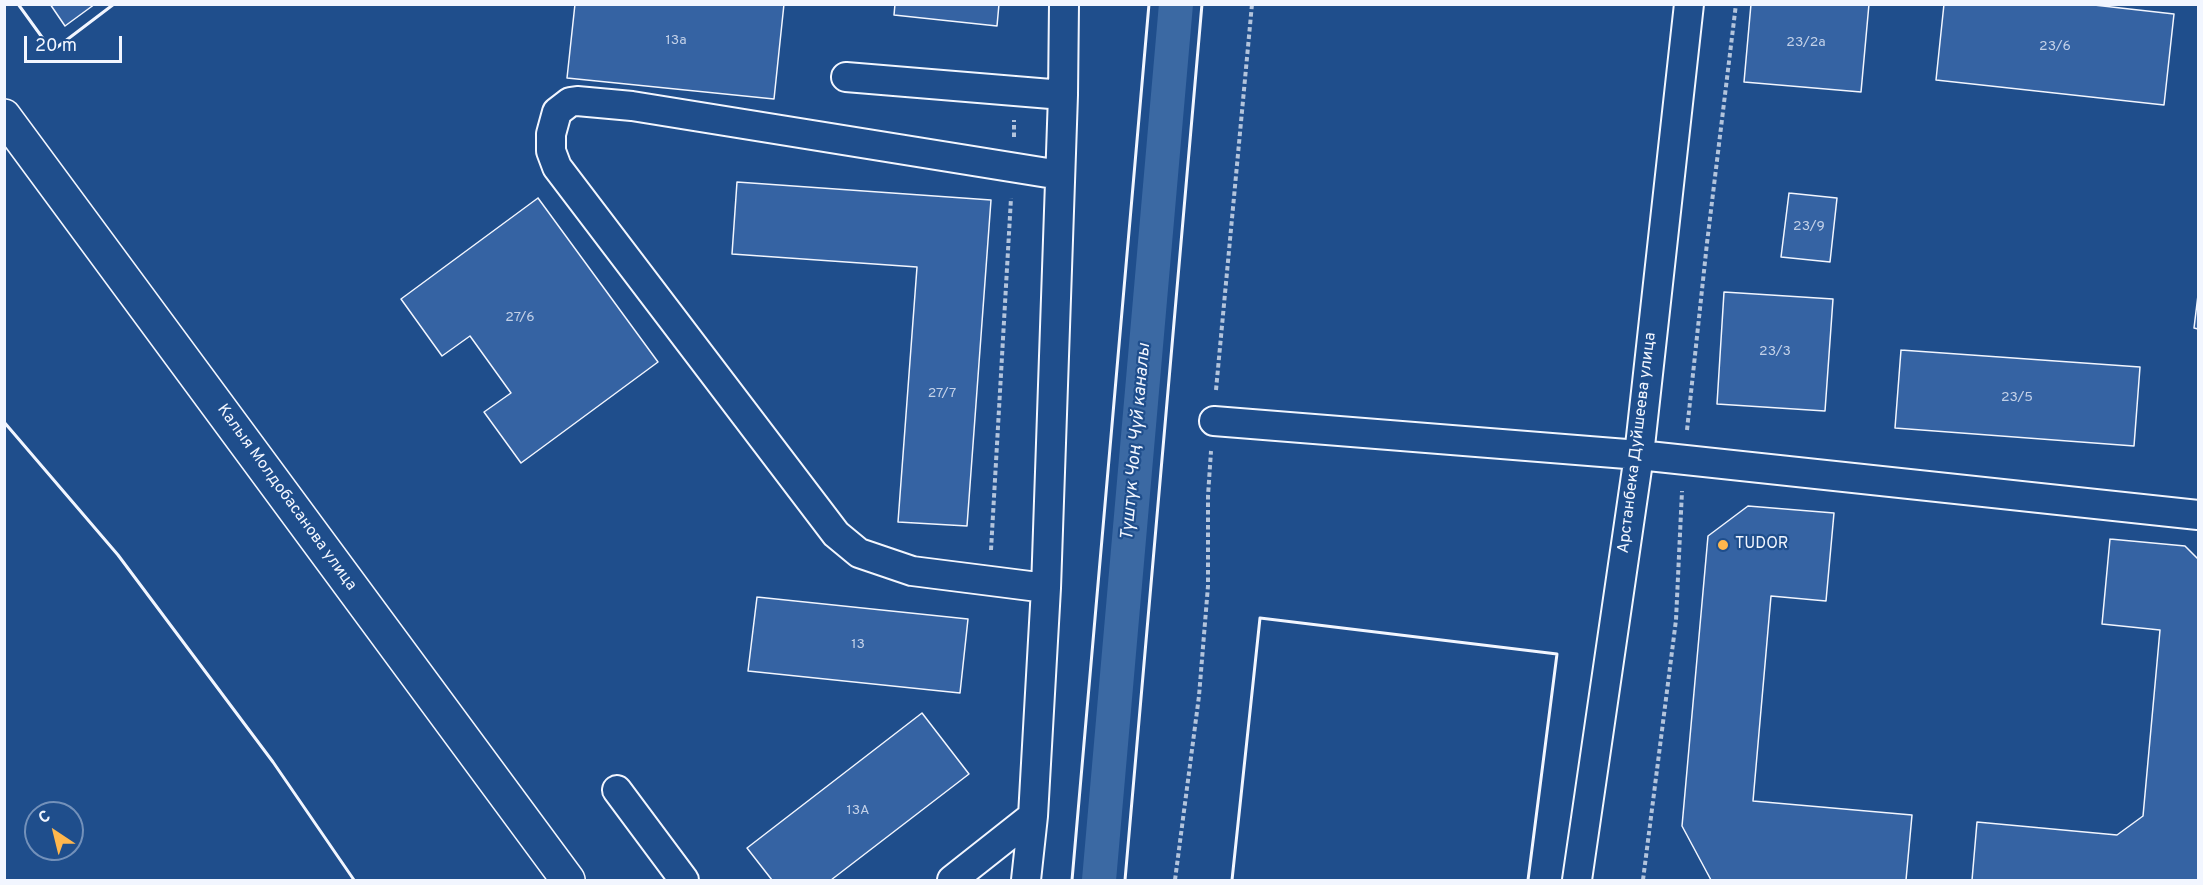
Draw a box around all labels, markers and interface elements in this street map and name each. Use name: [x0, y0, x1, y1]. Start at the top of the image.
scale bar: [27, 24, 124, 62]
house number: 13а: [665, 33, 687, 49]
text: 20 m: [35, 35, 77, 58]
house number: 23/2а: [1786, 35, 1826, 51]
house number: 23/6: [2039, 39, 2071, 55]
house number: 23/9: [1793, 219, 1825, 235]
house number: 27/6: [505, 310, 535, 326]
street label: Арстанбека Дуйшеева улица: [1615, 331, 1661, 555]
water label: Түштүк Чоң Чүй каналы: [1118, 342, 1156, 542]
house number: 23/3: [1759, 344, 1791, 360]
house number: 27/7: [928, 386, 956, 402]
house number: 23/5: [2001, 390, 2033, 406]
street label: Калыя Молдобасанова улица: [212, 401, 360, 595]
place label: TUDOR: [1735, 535, 1789, 555]
marker: TUDOR: [1716, 538, 1730, 552]
house number: 13: [851, 637, 865, 653]
north arrow: [24, 801, 84, 861]
house number: 13А: [846, 803, 870, 819]
text: С: [35, 807, 55, 829]

